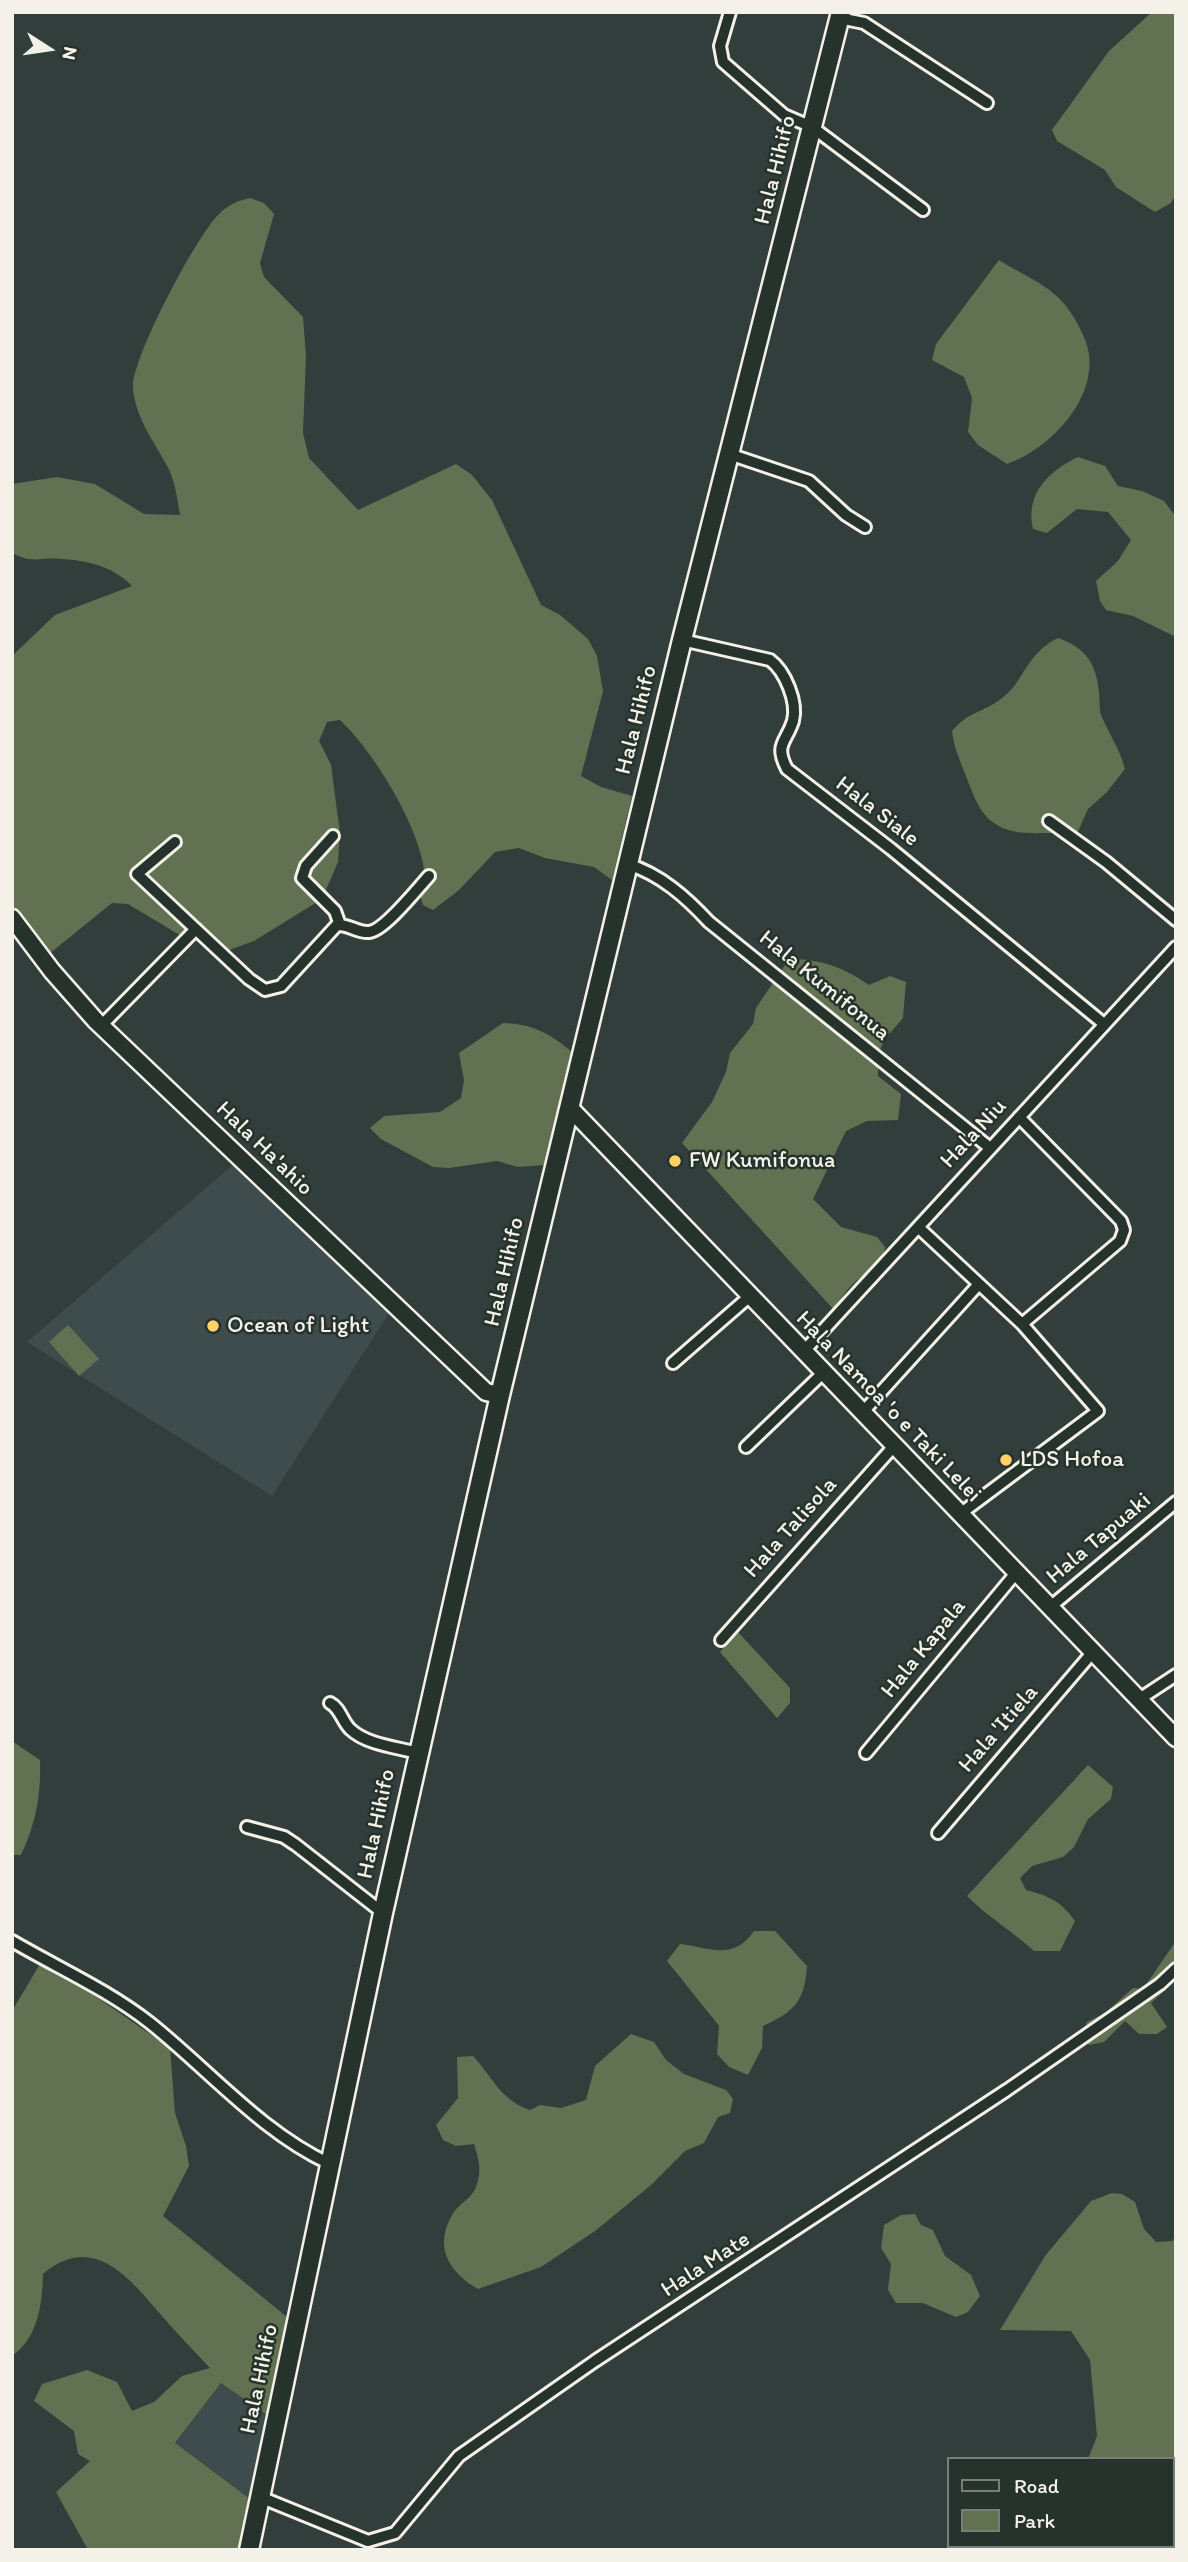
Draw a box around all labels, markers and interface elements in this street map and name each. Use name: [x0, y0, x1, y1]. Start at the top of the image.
north arrow: [14, 14, 84, 84]
text: N: [57, 45, 83, 62]
street label: Hala Hihifo: [749, 113, 803, 227]
street label: Hala Hihifo: [610, 663, 664, 777]
street label: Hala Siale: [830, 771, 924, 853]
street label: Hala Kumifonua: [753, 925, 895, 1047]
street label: Hala Niu: [935, 1094, 1013, 1174]
street label: Hala Ha'ahio: [210, 1096, 318, 1202]
place label: FW Kumifonua: [689, 1147, 835, 1175]
marker: FW Kumifonua: [667, 1153, 683, 1169]
street label: Hala Hihifo: [479, 1215, 531, 1329]
street label: Hala Namoa 'o e Taki Lelei: [789, 1306, 987, 1508]
place label: Ocean of Light: [227, 1312, 369, 1340]
marker: Ocean of Light: [205, 1318, 221, 1334]
place label: LDS Hofoa: [1020, 1446, 1124, 1474]
marker: LDS Hofoa: [998, 1452, 1014, 1468]
street label: Hala Talisola: [738, 1472, 844, 1584]
street label: Hala Tapuaki: [1041, 1487, 1157, 1591]
street label: Hala Kapala: [876, 1594, 972, 1704]
street label: Hala 'Itiela: [953, 1679, 1045, 1779]
street label: Hala Hihifo: [352, 1767, 402, 1881]
street label: Hala Mate: [656, 2226, 756, 2304]
street label: Hala Hihifo: [235, 2322, 285, 2436]
legend: [946, 2457, 1174, 2548]
text: Road: [1014, 2473, 1059, 2498]
text: Park: [1014, 2508, 1055, 2533]

